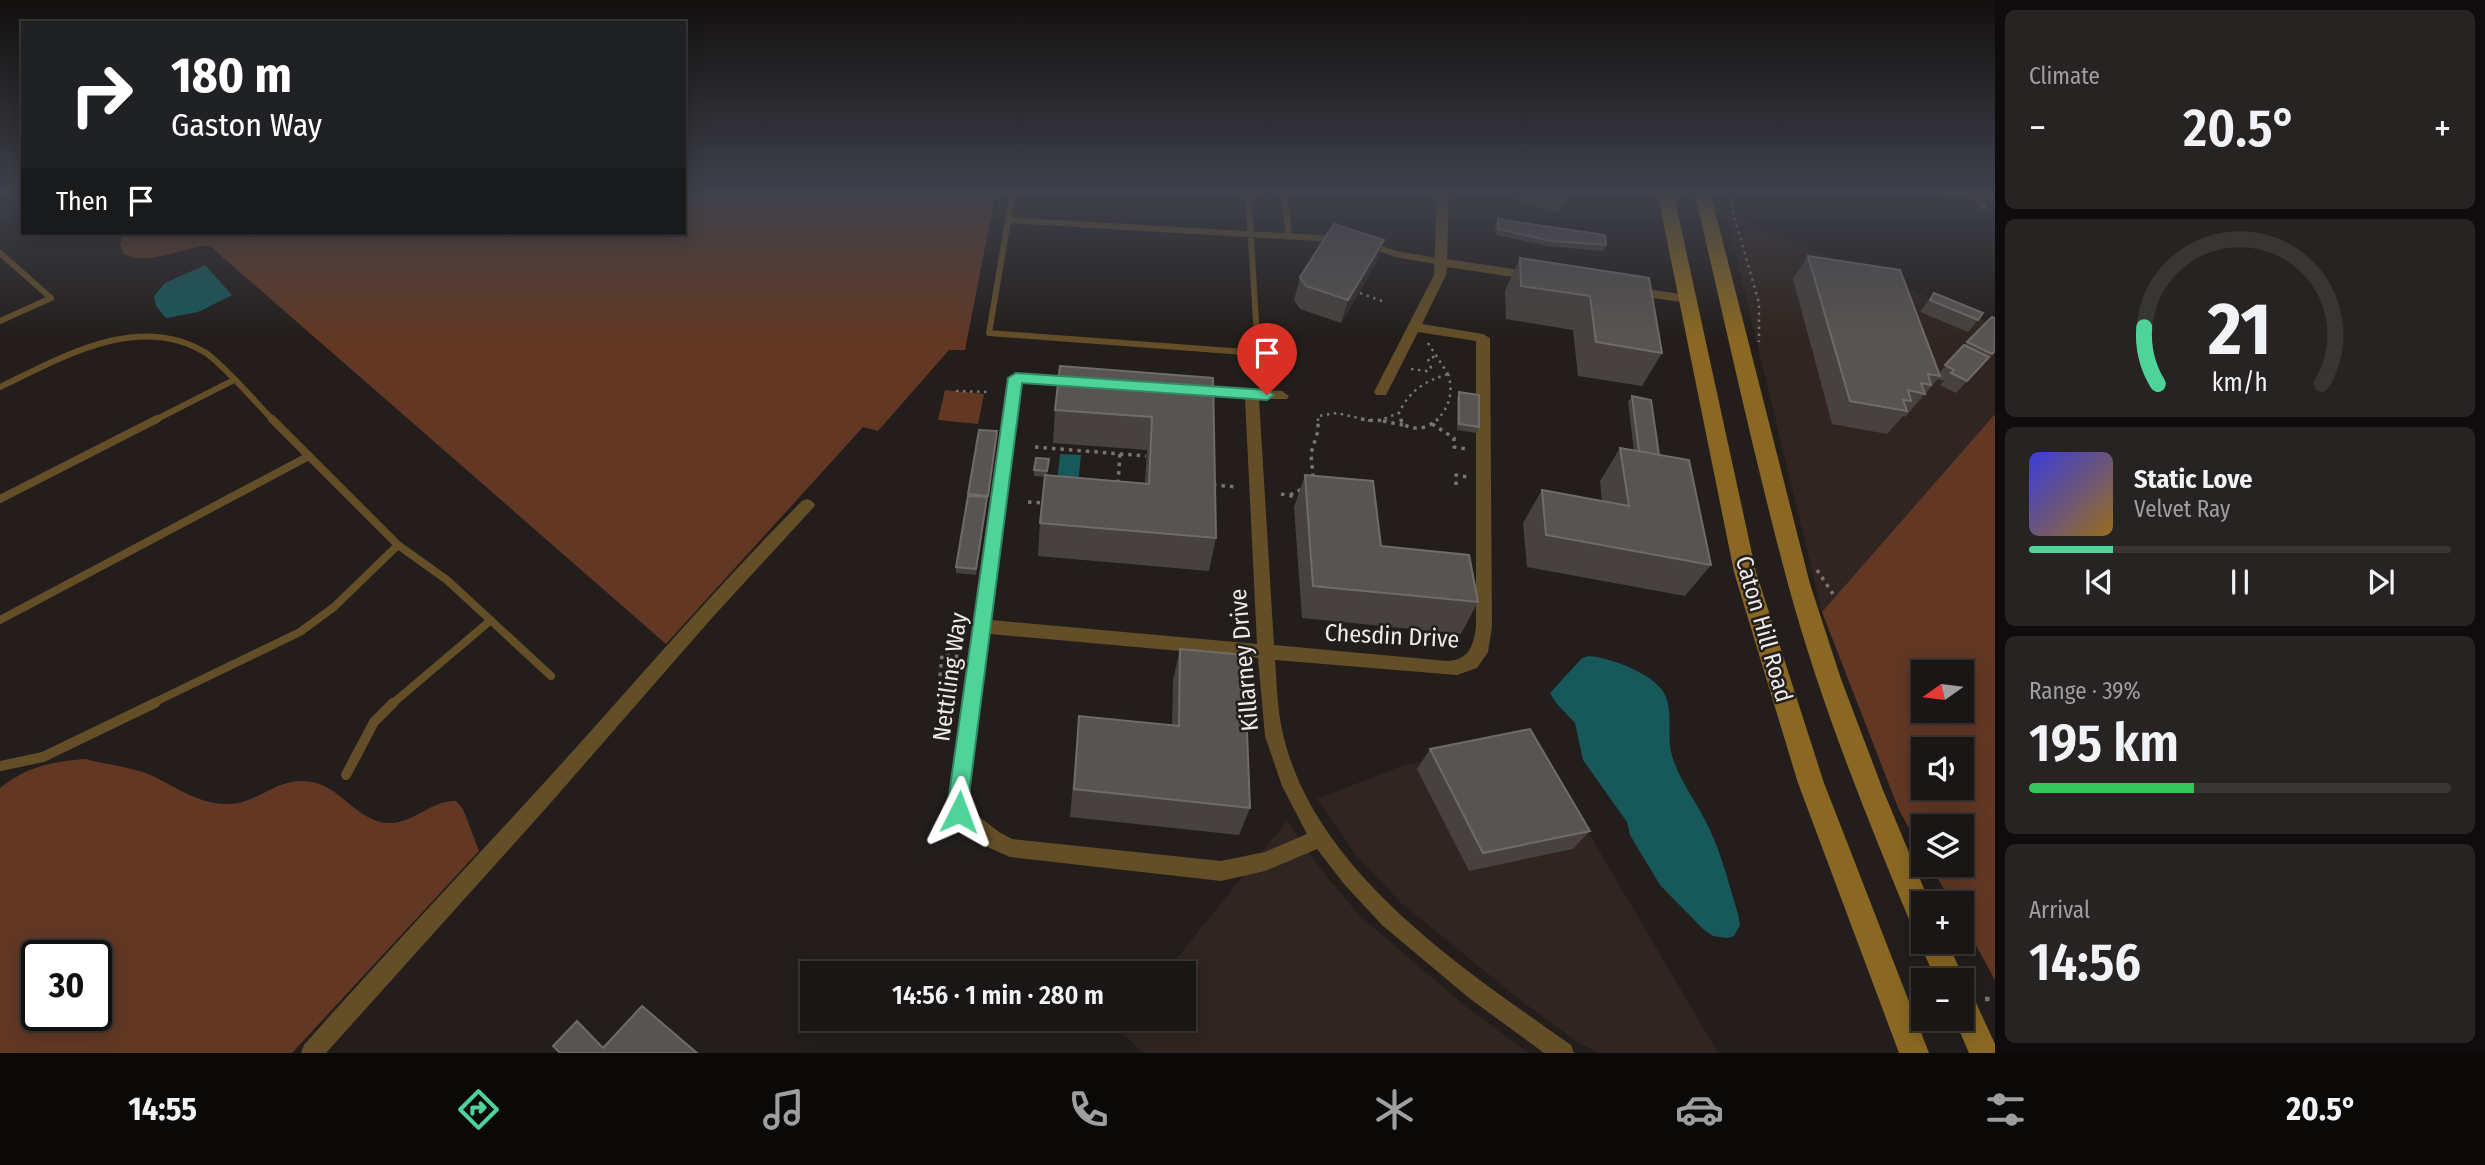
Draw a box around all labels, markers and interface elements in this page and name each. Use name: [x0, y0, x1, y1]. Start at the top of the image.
text: 180 m: [171, 46, 292, 105]
icon: right: [56, 49, 147, 140]
text: Climate: [2029, 62, 2100, 90]
text: 20.5°: [2183, 97, 2297, 160]
text: −: [2029, 105, 2046, 151]
text: +: [2434, 105, 2451, 151]
text: Gaston Way: [171, 106, 322, 144]
icon: arrive: [122, 182, 160, 220]
text: Then: [56, 186, 108, 217]
text: 21: [2207, 286, 2272, 373]
pin: [1237, 323, 1297, 395]
icon: arrive: [1248, 334, 1286, 372]
text: km/h: [2212, 368, 2268, 398]
text: Static Love: [2134, 464, 2252, 495]
text: Velvet Ray: [2134, 495, 2230, 523]
street label: Caton Hill Road: [1730, 553, 1798, 705]
icon: previous: [2080, 563, 2118, 601]
icon: pause: [2221, 563, 2259, 601]
icon: next: [2362, 563, 2400, 601]
street label: Killarney Drive: [1224, 588, 1264, 732]
street label: Nettiling Way: [927, 611, 973, 743]
street label: Chesdin Drive: [1324, 618, 1460, 654]
north arrow: [1911, 660, 1974, 723]
map controls: [1911, 660, 1974, 1031]
text: Range · 39%: [2029, 677, 2141, 705]
text: 195 km: [2029, 712, 2179, 775]
button: sound: [1911, 737, 1974, 800]
position arrow: [922, 775, 996, 849]
button: layers: [1911, 814, 1974, 877]
button: +: [1911, 891, 1974, 954]
text: Arrival: [2029, 896, 2090, 924]
text: 14:56: [2029, 931, 2141, 994]
speed limit sign: 30: [21, 940, 112, 1031]
button: −: [1911, 968, 1974, 1031]
text: 14:56 · 1 min · 280 m: [892, 980, 1104, 1011]
icon: directions: [454, 1085, 503, 1134]
icon: music: [759, 1085, 808, 1134]
icon: phone: [1064, 1085, 1113, 1134]
icon: climate: [1370, 1085, 1419, 1134]
icon: car: [1675, 1085, 1724, 1134]
icon: filters: [1981, 1085, 2030, 1134]
text: 14:55: [128, 1090, 197, 1128]
text: 20.5°: [2286, 1090, 2357, 1128]

